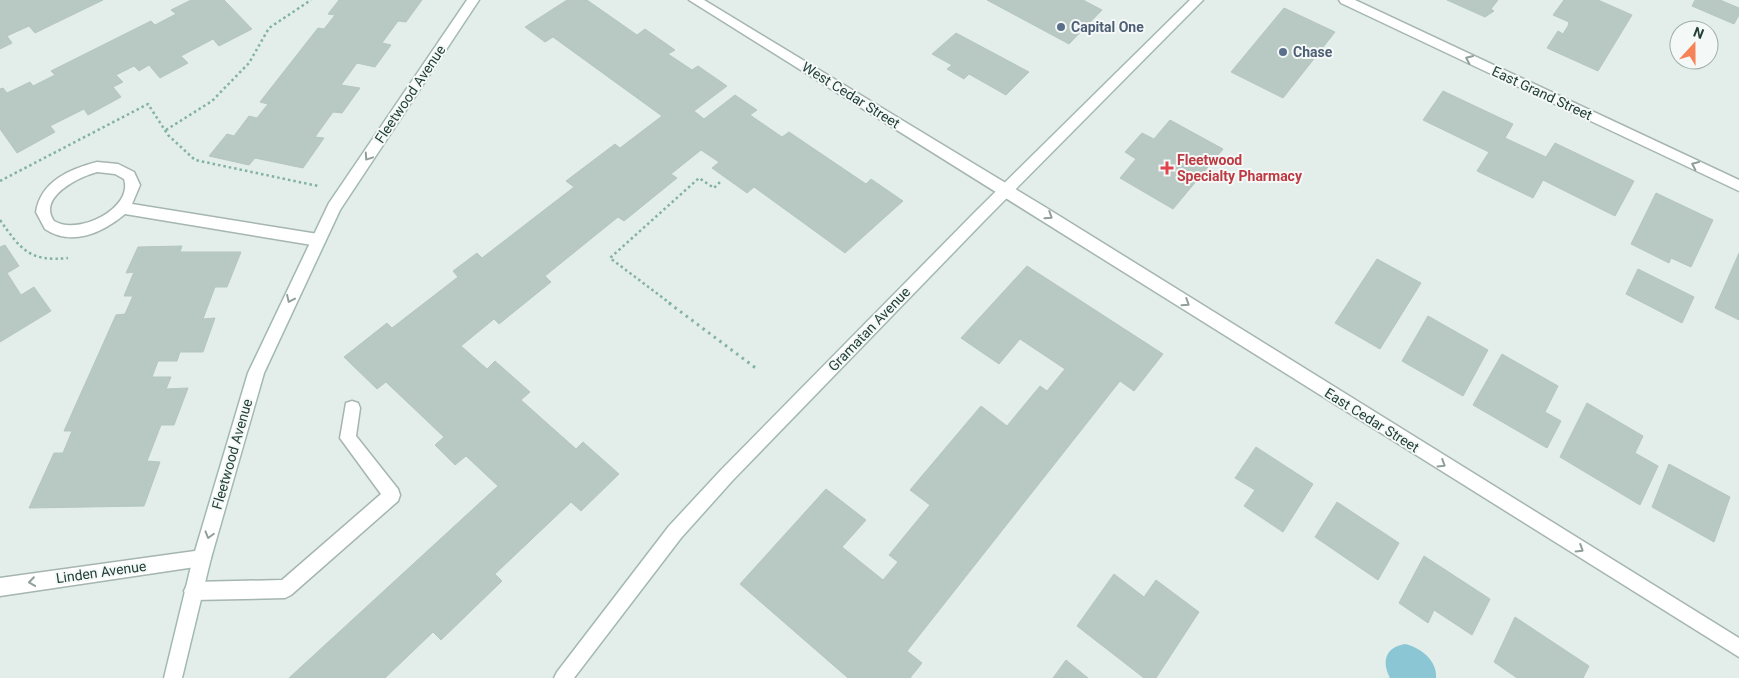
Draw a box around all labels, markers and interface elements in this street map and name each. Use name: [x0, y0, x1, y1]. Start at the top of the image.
place label: Capital One: [1071, 19, 1144, 35]
north arrow: [1669, 20, 1719, 70]
marker: Capital One: [1055, 21, 1067, 33]
text: N: [1691, 24, 1706, 42]
street label: Fleetwood Avenue: [371, 42, 449, 146]
place label: Chase: [1293, 44, 1333, 60]
marker: Chase: [1277, 46, 1289, 58]
one-way arrow: [1465, 54, 1474, 65]
street label: West Cedar Street: [799, 59, 903, 132]
street label: East Grand Street: [1489, 63, 1595, 123]
one-way arrow: [365, 151, 374, 160]
place label: Fleetwood Specialty Pharmacy: [1177, 152, 1303, 184]
one-way arrow: [1691, 161, 1700, 172]
marker: Fleetwood Specialty Pharmacy: [1161, 162, 1173, 174]
one-way arrow: [1043, 210, 1052, 219]
street label: Gramatan Avenue: [825, 284, 913, 374]
one-way arrow: [286, 294, 297, 303]
one-way arrow: [1180, 297, 1189, 307]
street label: East Cedar Street: [1322, 385, 1422, 456]
street label: Fleetwood Avenue: [209, 397, 255, 511]
one-way arrow: [1437, 457, 1446, 467]
one-way arrow: [204, 530, 214, 538]
one-way arrow: [1575, 543, 1584, 553]
street label: Linden Avenue: [55, 558, 147, 586]
one-way arrow: [28, 577, 37, 587]

